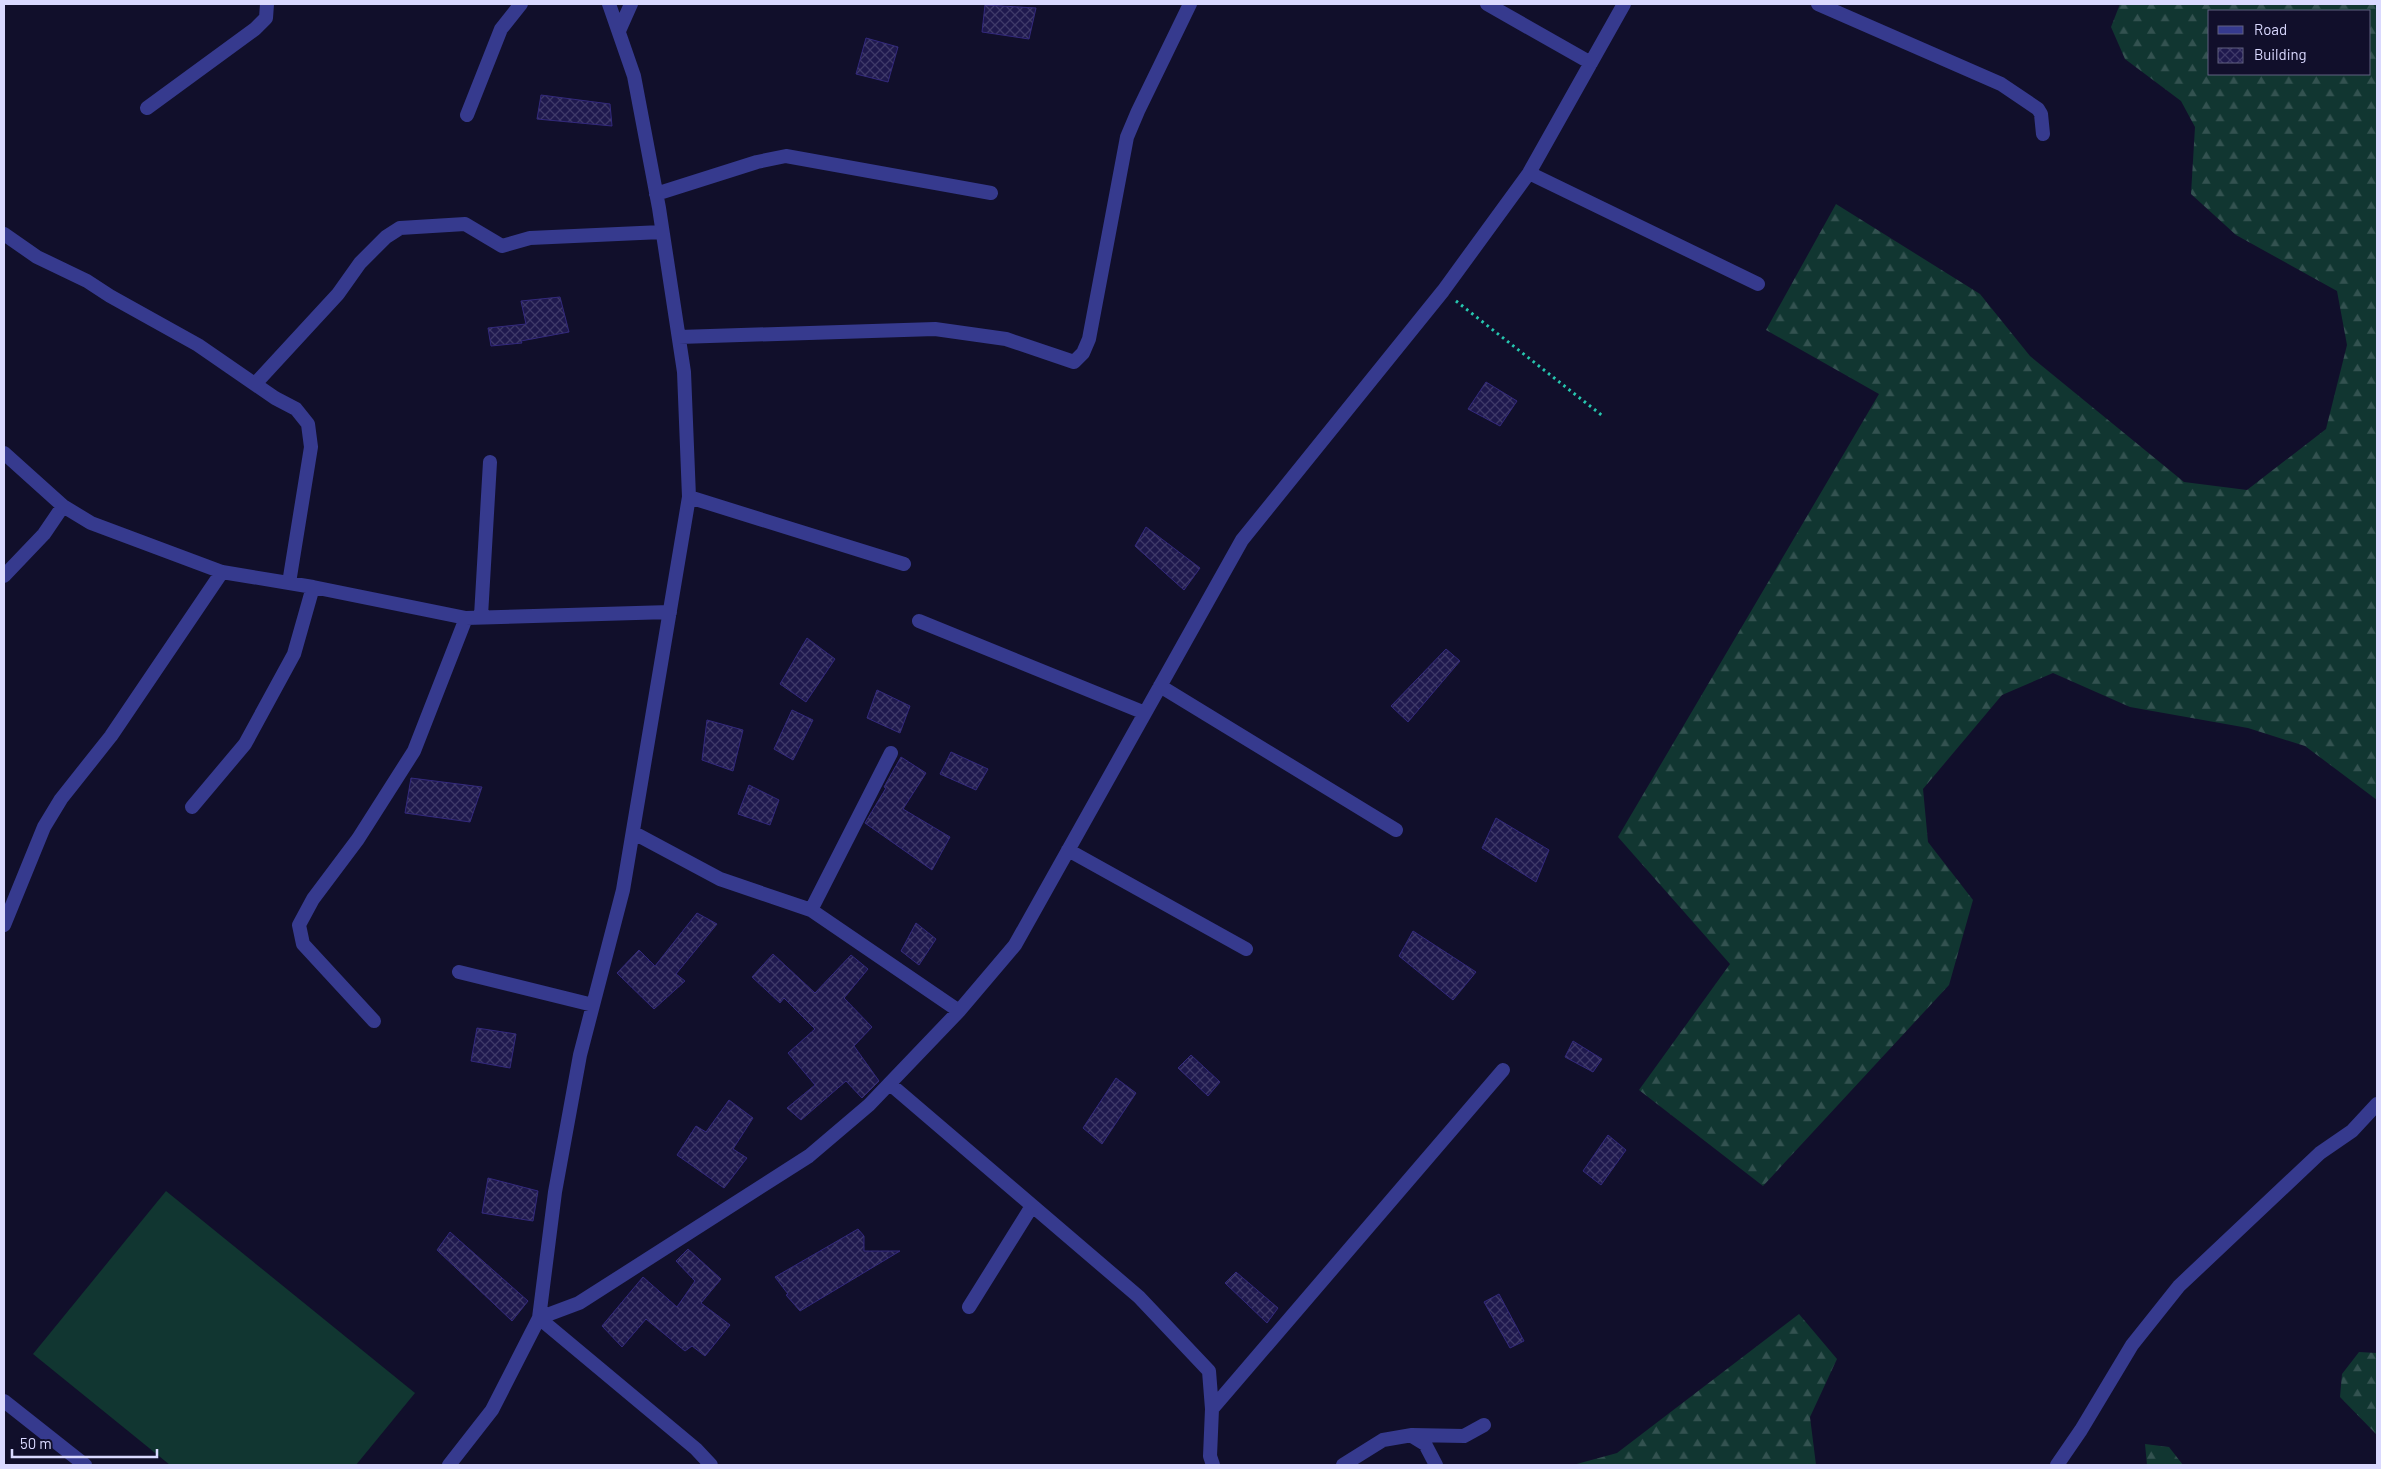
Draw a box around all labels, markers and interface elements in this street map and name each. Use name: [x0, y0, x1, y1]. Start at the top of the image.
legend: [2208, 10, 2371, 75]
text: Road: [2254, 20, 2287, 38]
text: Building: [2254, 45, 2307, 63]
scale bar: [12, 1426, 158, 1458]
text: 50 m: [20, 1434, 52, 1452]

